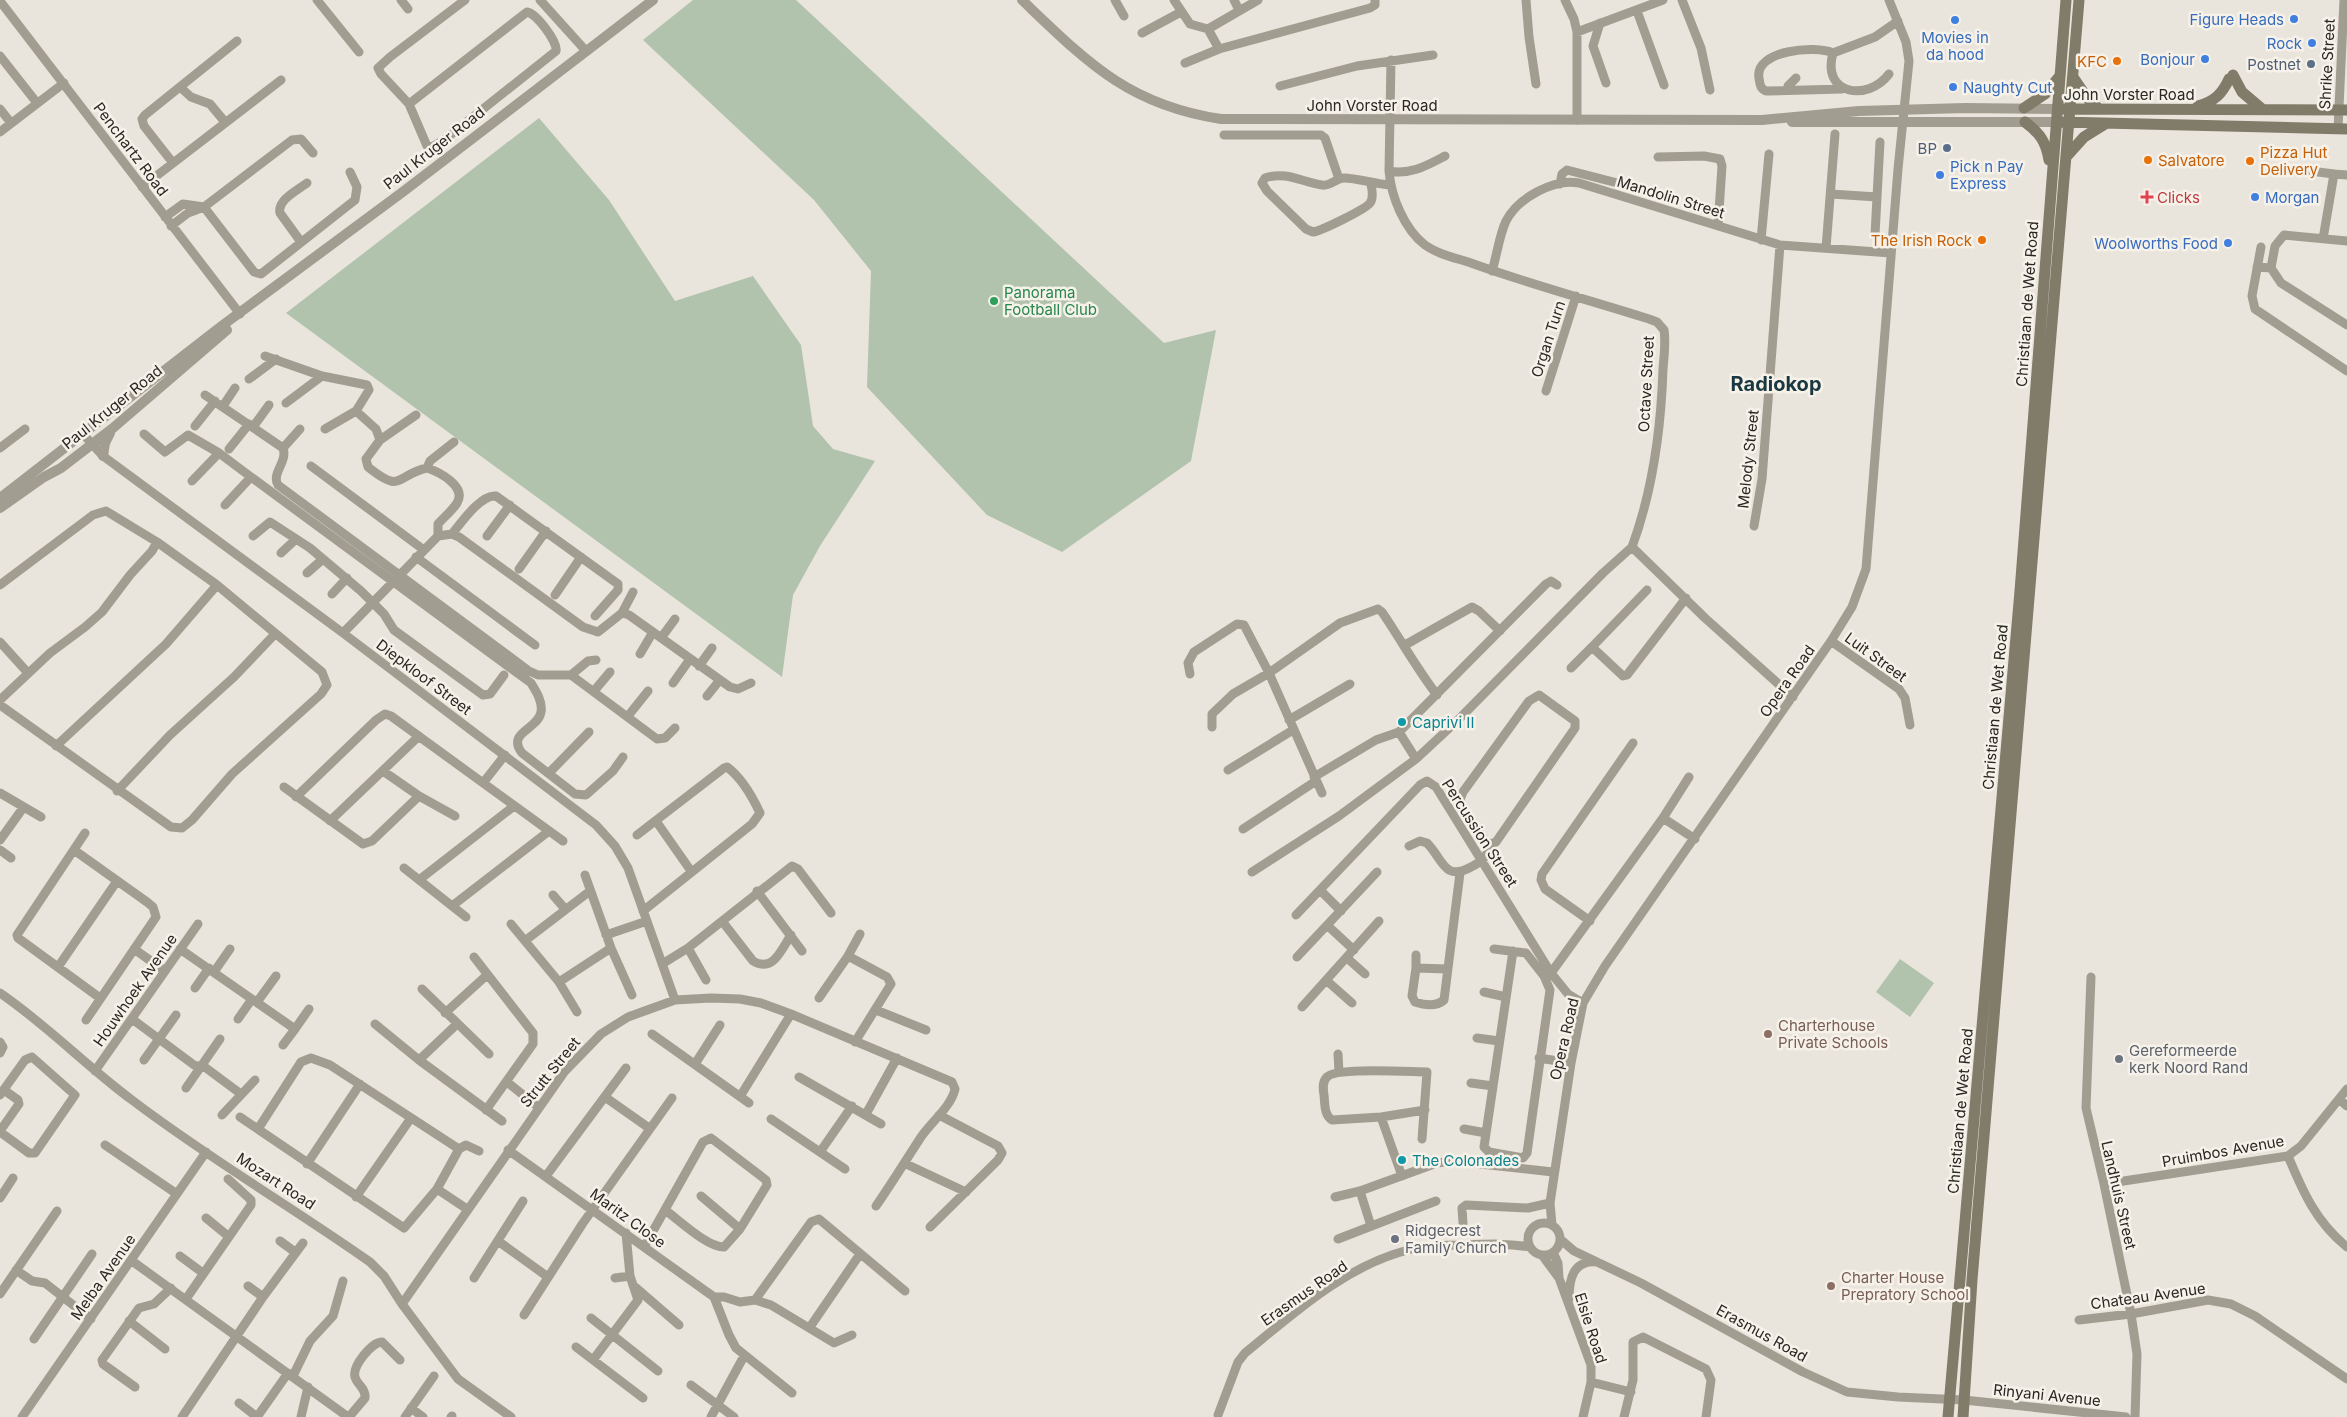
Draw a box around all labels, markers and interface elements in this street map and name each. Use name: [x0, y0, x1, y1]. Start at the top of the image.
place label: Figure Heads: [2190, 10, 2284, 29]
marker: Figure Heads: [2288, 13, 2300, 25]
marker: Movies in da hood: [1949, 14, 1961, 26]
street label: Shrike Street: [2315, 18, 2339, 110]
place label: Movies in da hood: [1921, 28, 1989, 64]
place label: Rock: [2267, 34, 2303, 53]
marker: Rock: [2306, 37, 2318, 49]
place label: Bonjour: [2140, 50, 2195, 69]
place label: KFC: [2077, 52, 2107, 71]
marker: Bonjour: [2199, 53, 2211, 65]
marker: KFC: [2111, 55, 2123, 67]
place label: Postnet: [2247, 55, 2301, 74]
marker: Postnet: [2305, 58, 2317, 70]
place label: Naughty Cut: [1963, 78, 2052, 97]
marker: Naughty Cut: [1947, 81, 1959, 93]
street label: John Vorster Road: [2063, 85, 2195, 104]
street label: John Vorster Road: [1306, 96, 1438, 115]
street label: Penchartz Road: [90, 98, 172, 200]
street label: Paul Kruger Road: [380, 103, 488, 193]
place label: BP: [1918, 139, 1937, 158]
marker: BP: [1941, 142, 1953, 154]
place label: Pizza Hut Delivery: [2260, 143, 2327, 179]
place label: Salvatore: [2158, 151, 2224, 170]
marker: Salvatore: [2142, 154, 2154, 166]
marker: Pizza Hut Delivery: [2244, 155, 2256, 167]
place label: Pick n Pay Express: [1950, 157, 2024, 193]
marker: Pick n Pay Express: [1934, 169, 1946, 181]
street label: Mandolin Street: [1615, 172, 1727, 222]
place label: Clicks: [2157, 188, 2200, 207]
place label: Morgan: [2265, 188, 2319, 207]
marker: Clicks: [2141, 191, 2153, 203]
marker: Morgan: [2249, 191, 2261, 203]
street label: Christiaan de Wet Road: [2012, 221, 2042, 387]
place label: The Irish Rock: [1871, 231, 1973, 250]
marker: The Irish Rock: [1976, 234, 1988, 246]
place label: Woolworths Food: [2094, 234, 2218, 253]
marker: Woolworths Food: [2222, 237, 2234, 249]
place label: Panorama Football Club: [1004, 283, 1097, 319]
marker: Panorama Football Club: [988, 295, 1000, 307]
street label: Organ Turn: [1527, 298, 1569, 380]
street label: Octave Street: [1634, 335, 1658, 433]
street label: Paul Kruger Road: [58, 361, 166, 453]
district label: Radiokop: [1731, 372, 1821, 396]
street label: Melody Street: [1733, 409, 1763, 509]
street label: Christiaan de Wet Road: [1978, 624, 2012, 790]
street label: Luit Street: [1841, 628, 1911, 686]
street label: Diepkloof Street: [373, 635, 475, 719]
street label: Opera Road: [1755, 641, 1819, 721]
place label: Caprivi II: [1412, 713, 1474, 732]
marker: Caprivi II: [1396, 716, 1408, 728]
street label: Percussion Street: [1438, 775, 1522, 891]
street label: Houwhoek Avenue: [89, 930, 181, 1050]
street label: Opera Road: [1545, 996, 1583, 1082]
place label: Charterhouse Private Schools: [1778, 1016, 1888, 1052]
marker: Charterhouse Private Schools: [1762, 1028, 1774, 1040]
street label: Christiaan de Wet Road: [1943, 1028, 1977, 1194]
street label: Strutt Street: [516, 1033, 584, 1111]
place label: Gereformeerde kerk Noord Rand: [2129, 1041, 2248, 1077]
marker: Gereformeerde kerk Noord Rand: [2113, 1053, 2125, 1065]
street label: Pruimbos Avenue: [2160, 1131, 2286, 1171]
street label: Landhuis Street: [2097, 1139, 2141, 1251]
street label: Mozart Road: [233, 1148, 319, 1214]
place label: The Colonades: [1412, 1151, 1519, 1170]
marker: The Colonades: [1396, 1154, 1408, 1166]
street label: Maritz Close: [586, 1184, 670, 1252]
place label: Ridgecrest Family Church: [1405, 1221, 1507, 1257]
street label: Melba Avenue: [66, 1230, 140, 1324]
marker: Ridgecrest Family Church: [1389, 1233, 1401, 1245]
street label: Erasmus Road: [1257, 1256, 1351, 1330]
place label: Charter House Prepratory School: [1841, 1268, 1969, 1304]
street label: Chateau Avenue: [2089, 1279, 2207, 1313]
marker: Charter House Prepratory School: [1825, 1280, 1837, 1292]
street label: Elsie Road: [1571, 1290, 1611, 1366]
street label: Erasmus Road: [1713, 1300, 1811, 1366]
street label: Rinyani Avenue: [1992, 1380, 2102, 1410]

